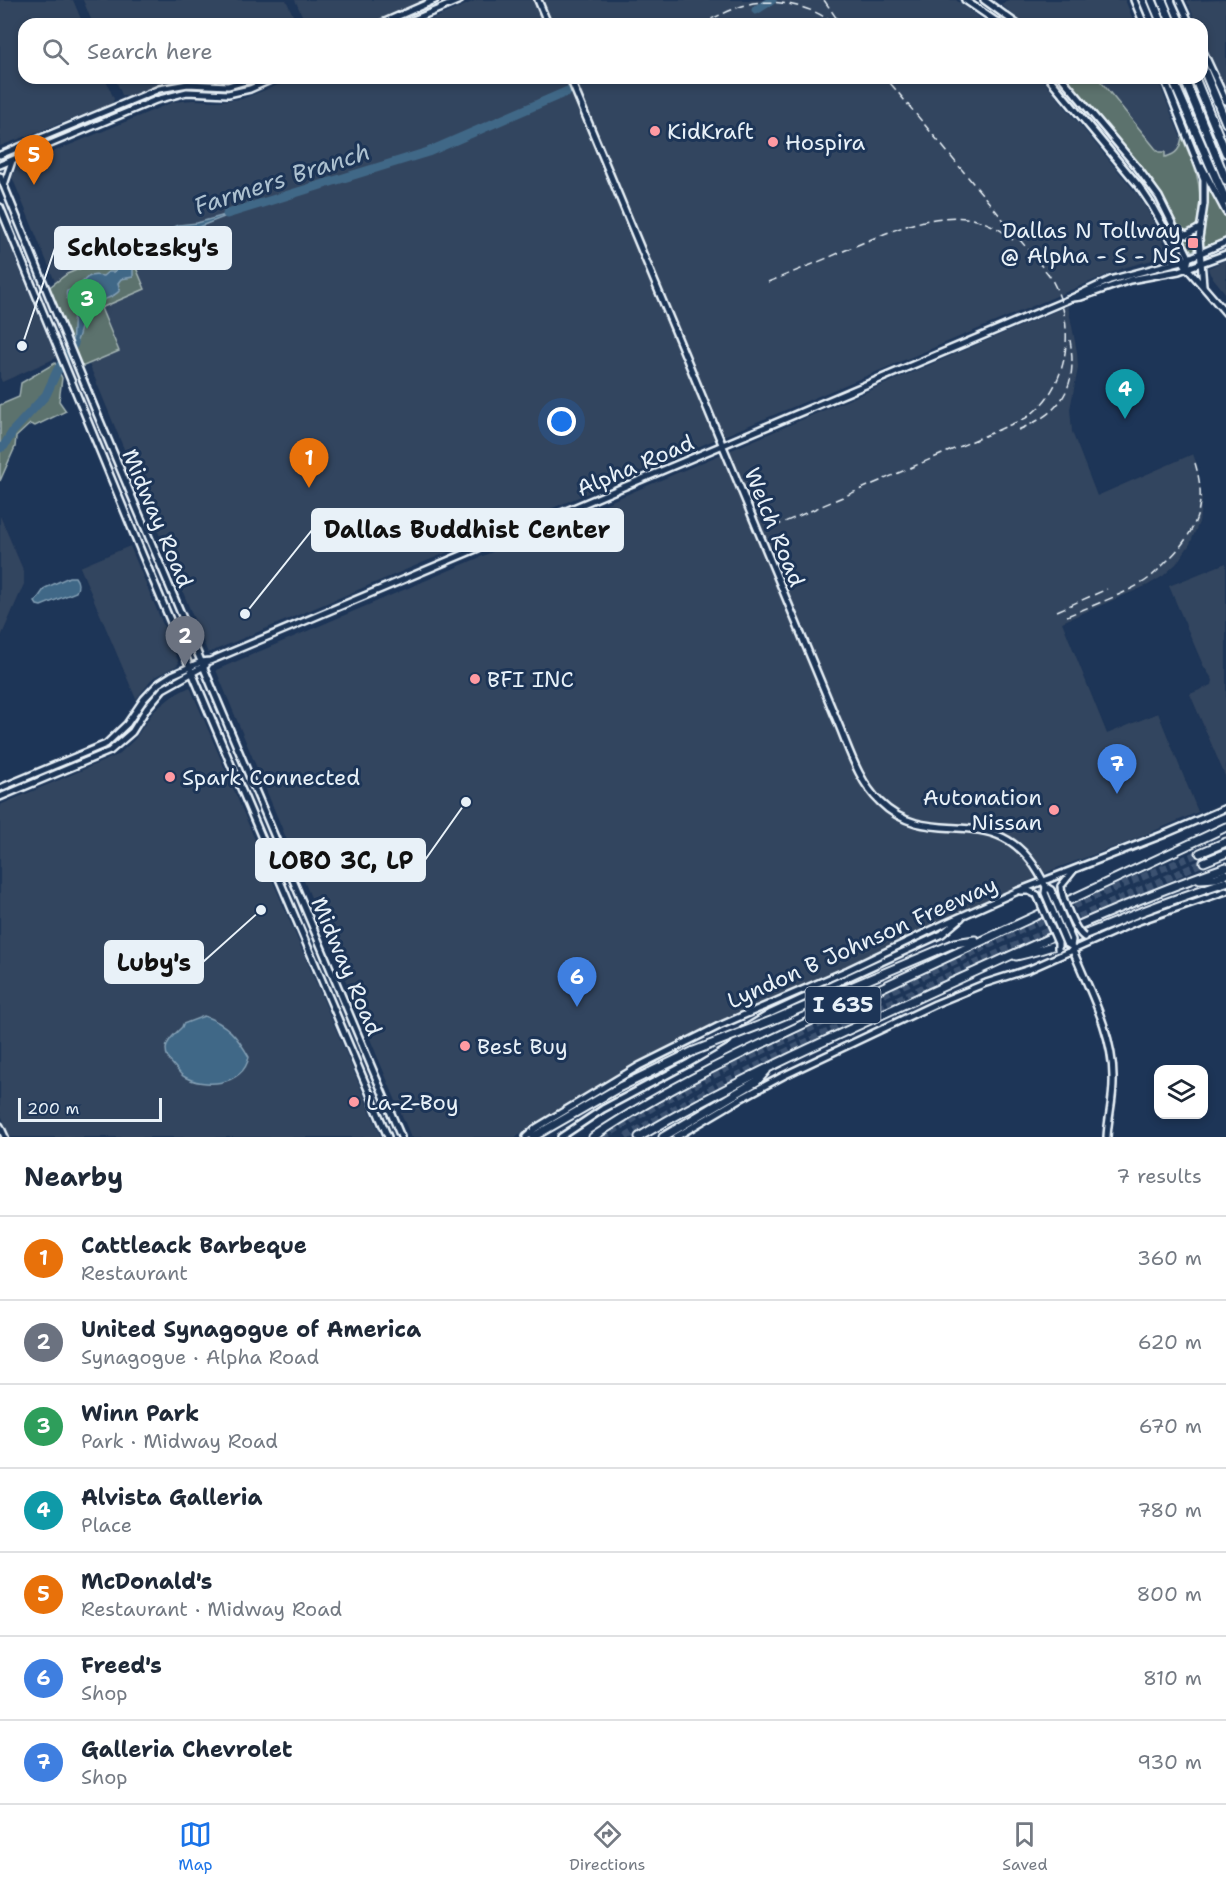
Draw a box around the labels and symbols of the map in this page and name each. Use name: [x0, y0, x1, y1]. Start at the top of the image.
place label: KidKraft: [667, 117, 754, 146]
marker: KidKraft: [648, 124, 662, 138]
place label: Hospira: [785, 128, 865, 157]
water label: Farmers Branch: [190, 135, 374, 223]
marker: Hospira: [766, 135, 780, 149]
pin: 5: [15, 136, 54, 185]
place label: Dallas N Tollway @ Alpha - S - NS: [1000, 216, 1181, 270]
callout: Schlotzsky's: [55, 227, 231, 269]
text: Schlotzsky's: [67, 232, 219, 264]
marker: Dallas N Tollway @ Alpha - S - NS: [1186, 236, 1200, 250]
pin: 3: [68, 280, 106, 329]
pin: 4: [1106, 370, 1144, 419]
your location: [547, 407, 576, 436]
street label: Alpha Road: [572, 428, 698, 503]
pin: 1: [290, 438, 328, 488]
street label: Midway Road: [115, 444, 200, 592]
street label: Welch Road: [737, 463, 812, 591]
callout: Dallas Buddhist Center: [312, 509, 623, 551]
text: Dallas Buddhist Center: [324, 514, 610, 546]
pin: 2: [166, 616, 204, 666]
place label: BFI INC: [487, 665, 574, 694]
marker: BFI INC: [468, 672, 482, 686]
pin: 7: [1098, 744, 1136, 794]
place label: Spark Connected: [182, 763, 360, 792]
marker: Spark Connected: [163, 770, 177, 784]
place label: Autonation Nissan: [923, 783, 1042, 837]
marker: Autonation Nissan: [1047, 803, 1061, 817]
callout: LOBO 3C, LP: [256, 839, 425, 881]
text: LOBO 3C, LP: [269, 845, 413, 877]
street label: Lyndon B Johnson Freeway: [723, 870, 1002, 1015]
street label: Midway Road: [304, 892, 389, 1040]
callout: Luby's: [105, 941, 203, 983]
text: Luby's: [117, 947, 191, 979]
pin: 6: [558, 958, 596, 1007]
road number: I 635: [806, 987, 880, 1023]
place label: Best Buy: [477, 1032, 568, 1061]
marker: Best Buy: [458, 1039, 472, 1053]
place label: La-Z-Boy: [366, 1088, 459, 1117]
scale bar: [18, 1095, 162, 1122]
marker: La-Z-Boy: [347, 1095, 361, 1109]

